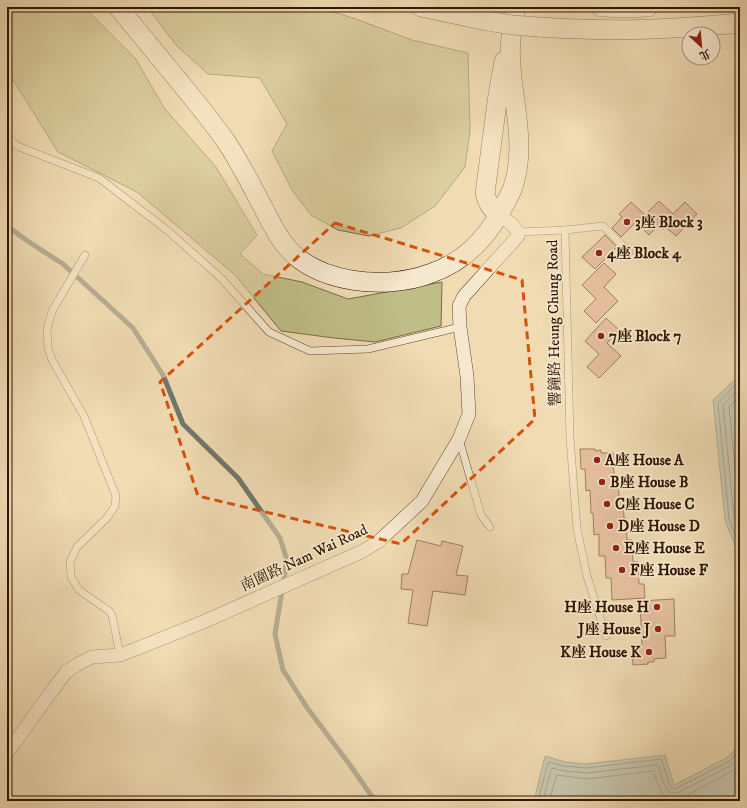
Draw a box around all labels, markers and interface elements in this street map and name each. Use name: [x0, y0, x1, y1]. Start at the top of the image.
north arrow: [681, 26, 721, 66]
text: 北: [697, 45, 713, 63]
place label: 3座 Block 3: [635, 213, 703, 232]
marker: 3座 Block 3: [622, 217, 632, 227]
street label: 響鐘路 Heung Chung Road: [543, 239, 565, 407]
place label: 4座 Block 4: [606, 244, 682, 263]
marker: 4座 Block 4: [594, 248, 604, 258]
place label: 7座 Block 7: [609, 327, 681, 346]
marker: 7座 Block 7: [596, 331, 606, 341]
place label: A座 House A: [604, 451, 684, 470]
marker: A座 House A: [592, 455, 602, 465]
place label: B座 House B: [610, 473, 689, 492]
marker: B座 House B: [597, 477, 607, 487]
place label: C座 House C: [615, 495, 695, 514]
marker: C座 House C: [602, 499, 612, 509]
place label: D座 House D: [618, 517, 700, 536]
street label: 南圍路 Nam Wai Road: [237, 520, 371, 596]
marker: D座 House D: [605, 521, 615, 531]
place label: E座 House E: [624, 539, 705, 558]
marker: E座 House E: [611, 543, 621, 553]
place label: F座 House F: [630, 561, 709, 580]
marker: F座 House F: [617, 565, 627, 575]
place label: H座 House H: [564, 598, 649, 617]
marker: H座 House H: [652, 602, 662, 612]
place label: J座 House J: [576, 620, 650, 639]
marker: J座 House J: [653, 624, 663, 634]
place label: K座 House K: [560, 643, 641, 662]
marker: K座 House K: [644, 647, 654, 657]

